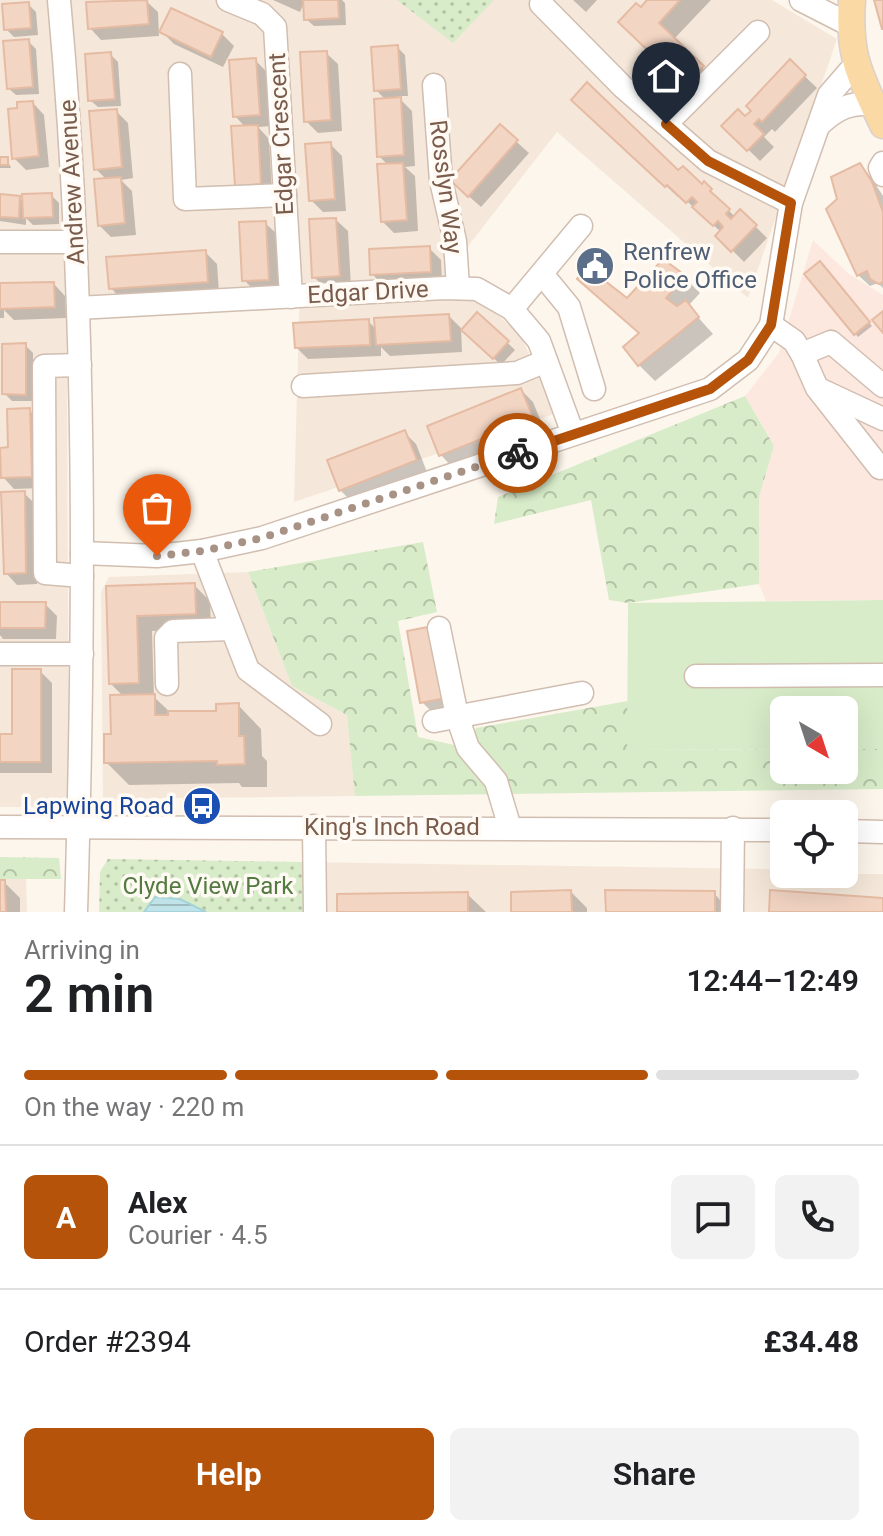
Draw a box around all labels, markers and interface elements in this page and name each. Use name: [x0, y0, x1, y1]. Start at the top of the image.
pin: [632, 42, 700, 124]
street label: Edgar Crescent: [263, 52, 299, 216]
icon: home: [644, 54, 688, 98]
street label: Andrew Avenue: [54, 99, 90, 265]
street label: Rosslyn Way: [424, 118, 468, 256]
place label: Renfrew Police Office: [623, 238, 757, 294]
public building icon: Renfrew Police Office: [574, 245, 616, 287]
street label: Edgar Drive: [307, 275, 429, 309]
courier: [478, 413, 558, 493]
icon: bike: [496, 431, 540, 475]
pin: [123, 474, 191, 556]
icon: bag: [135, 486, 179, 530]
north arrow: [770, 696, 858, 784]
map controls: [770, 696, 858, 888]
bus stop icon: Lapwing Road: [181, 785, 223, 827]
place label: Lapwing Road: [23, 792, 174, 820]
button: locate: [770, 800, 858, 888]
street label: King's Inch Road: [304, 813, 480, 841]
park label: Clyde View Park: [122, 872, 294, 900]
text: Arriving in: [24, 935, 140, 965]
text: 12:44–12:49: [686, 963, 859, 998]
text: 2 min: [24, 964, 154, 1025]
text: On the way · 220 m: [24, 1092, 244, 1122]
button: chat: [671, 1175, 755, 1259]
button: phone: [775, 1175, 859, 1259]
text: Alex: [128, 1185, 188, 1220]
text: A: [56, 1200, 76, 1235]
text: Courier · 4.5: [128, 1220, 268, 1250]
text: Order #2394: [24, 1324, 191, 1359]
text: £34.48: [764, 1324, 859, 1359]
button: Help: [24, 1428, 434, 1520]
button: Share: [450, 1428, 859, 1520]

